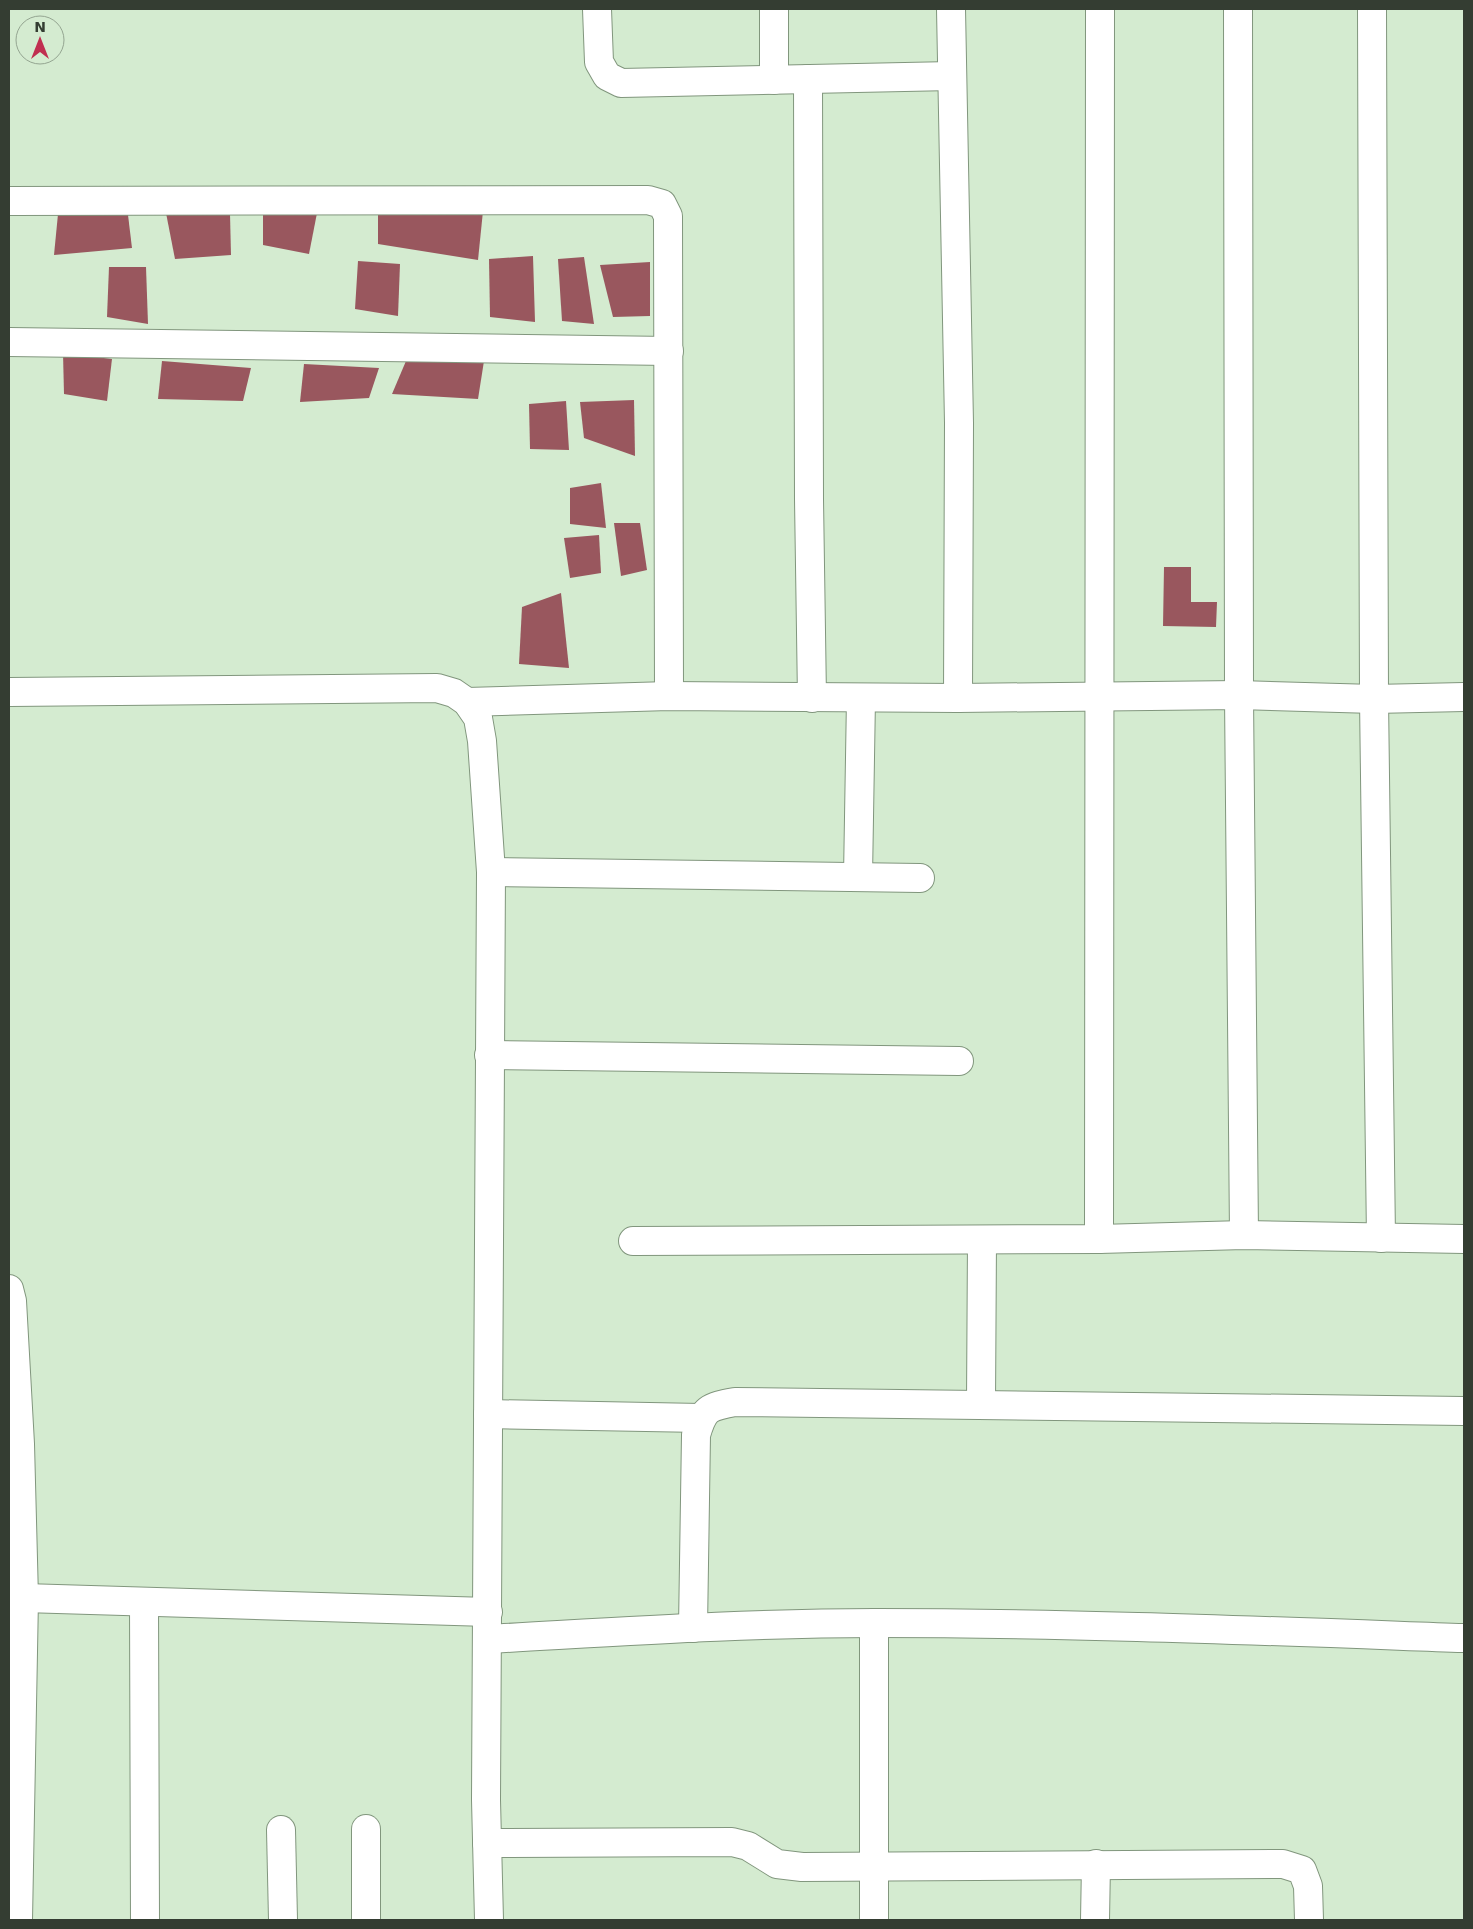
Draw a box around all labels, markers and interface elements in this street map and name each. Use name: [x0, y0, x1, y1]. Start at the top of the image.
north arrow: [15, 15, 65, 65]
text: N: [34, 19, 46, 35]

